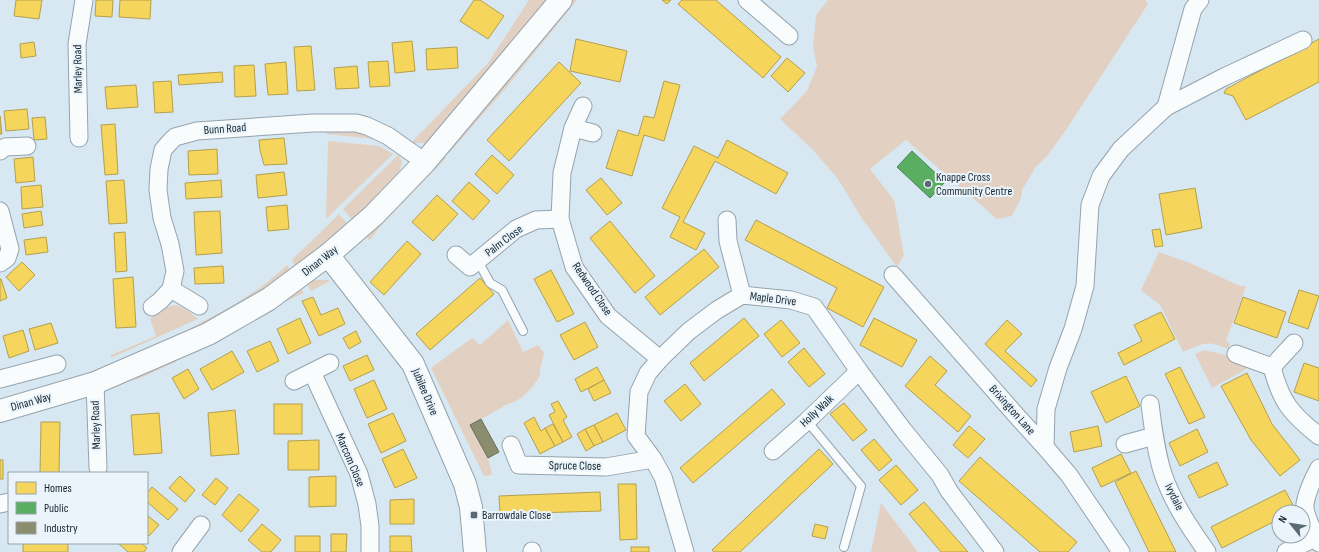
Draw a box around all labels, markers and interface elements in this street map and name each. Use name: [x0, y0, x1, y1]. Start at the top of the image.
street label: Marley Road: [70, 45, 86, 93]
street label: Bunn Road: [203, 120, 247, 138]
place label: Knappe Cross Community Centre: [936, 170, 1012, 199]
marker: Knappe Cross Community Centre: [923, 179, 933, 189]
street label: Palm Close: [482, 222, 526, 260]
street label: Dinan Way: [299, 242, 341, 280]
street label: Redwood Close: [569, 260, 615, 319]
street label: Maple Drive: [749, 289, 797, 309]
street label: Jubilee Drive: [408, 365, 442, 418]
street label: Brixington Lane: [986, 382, 1039, 438]
street label: Dinan Way: [9, 389, 53, 415]
street label: Holly Walk: [797, 391, 837, 430]
street label: Marley Road: [88, 400, 104, 450]
street label: Marcom Close: [332, 431, 368, 489]
street label: Spruce Close: [549, 458, 601, 474]
legend: [8, 472, 148, 544]
text: Homes: [44, 481, 72, 496]
street label: Ivydale: [1161, 481, 1187, 513]
text: Public: [44, 501, 69, 516]
north arrow: [1271, 504, 1311, 544]
place label: Barrowdale Close: [482, 508, 551, 523]
marker: Barrowdale Close: [469, 510, 479, 520]
text: N: [1276, 513, 1290, 525]
text: Industry: [44, 521, 78, 536]

